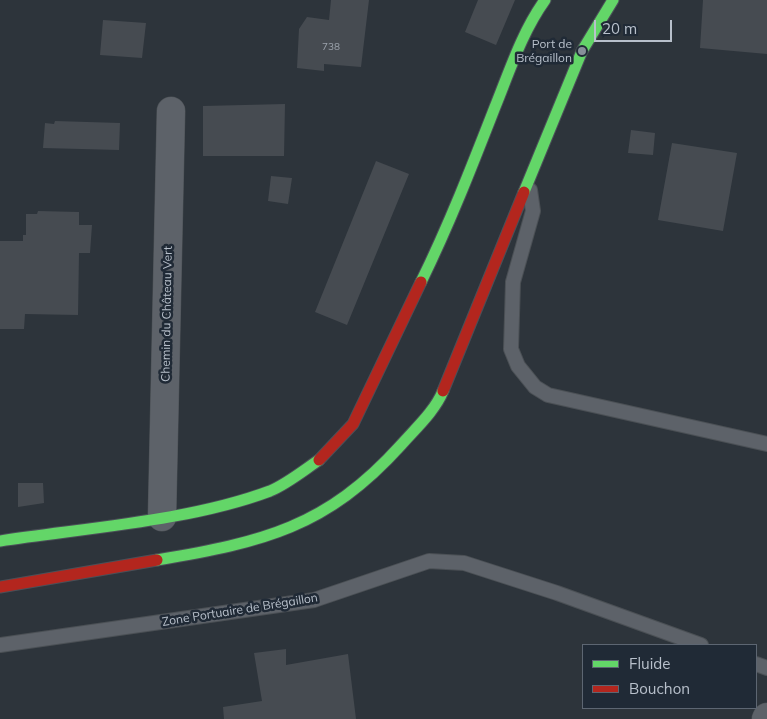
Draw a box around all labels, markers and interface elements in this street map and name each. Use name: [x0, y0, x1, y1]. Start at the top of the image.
scale bar: [597, 10, 674, 42]
text: 20 m: [602, 19, 637, 38]
place label: Port de Brégaillon: [516, 37, 572, 65]
house number: 738: [322, 41, 340, 53]
marker: Port de Brégaillon: [576, 45, 588, 57]
street label: Chemin du Château Vert: [159, 246, 175, 382]
street label: Zone Portuaire de Brégaillon: [161, 591, 319, 629]
legend: [582, 644, 757, 709]
text: Fluide: [629, 654, 670, 673]
text: Bouchon: [629, 679, 690, 698]

